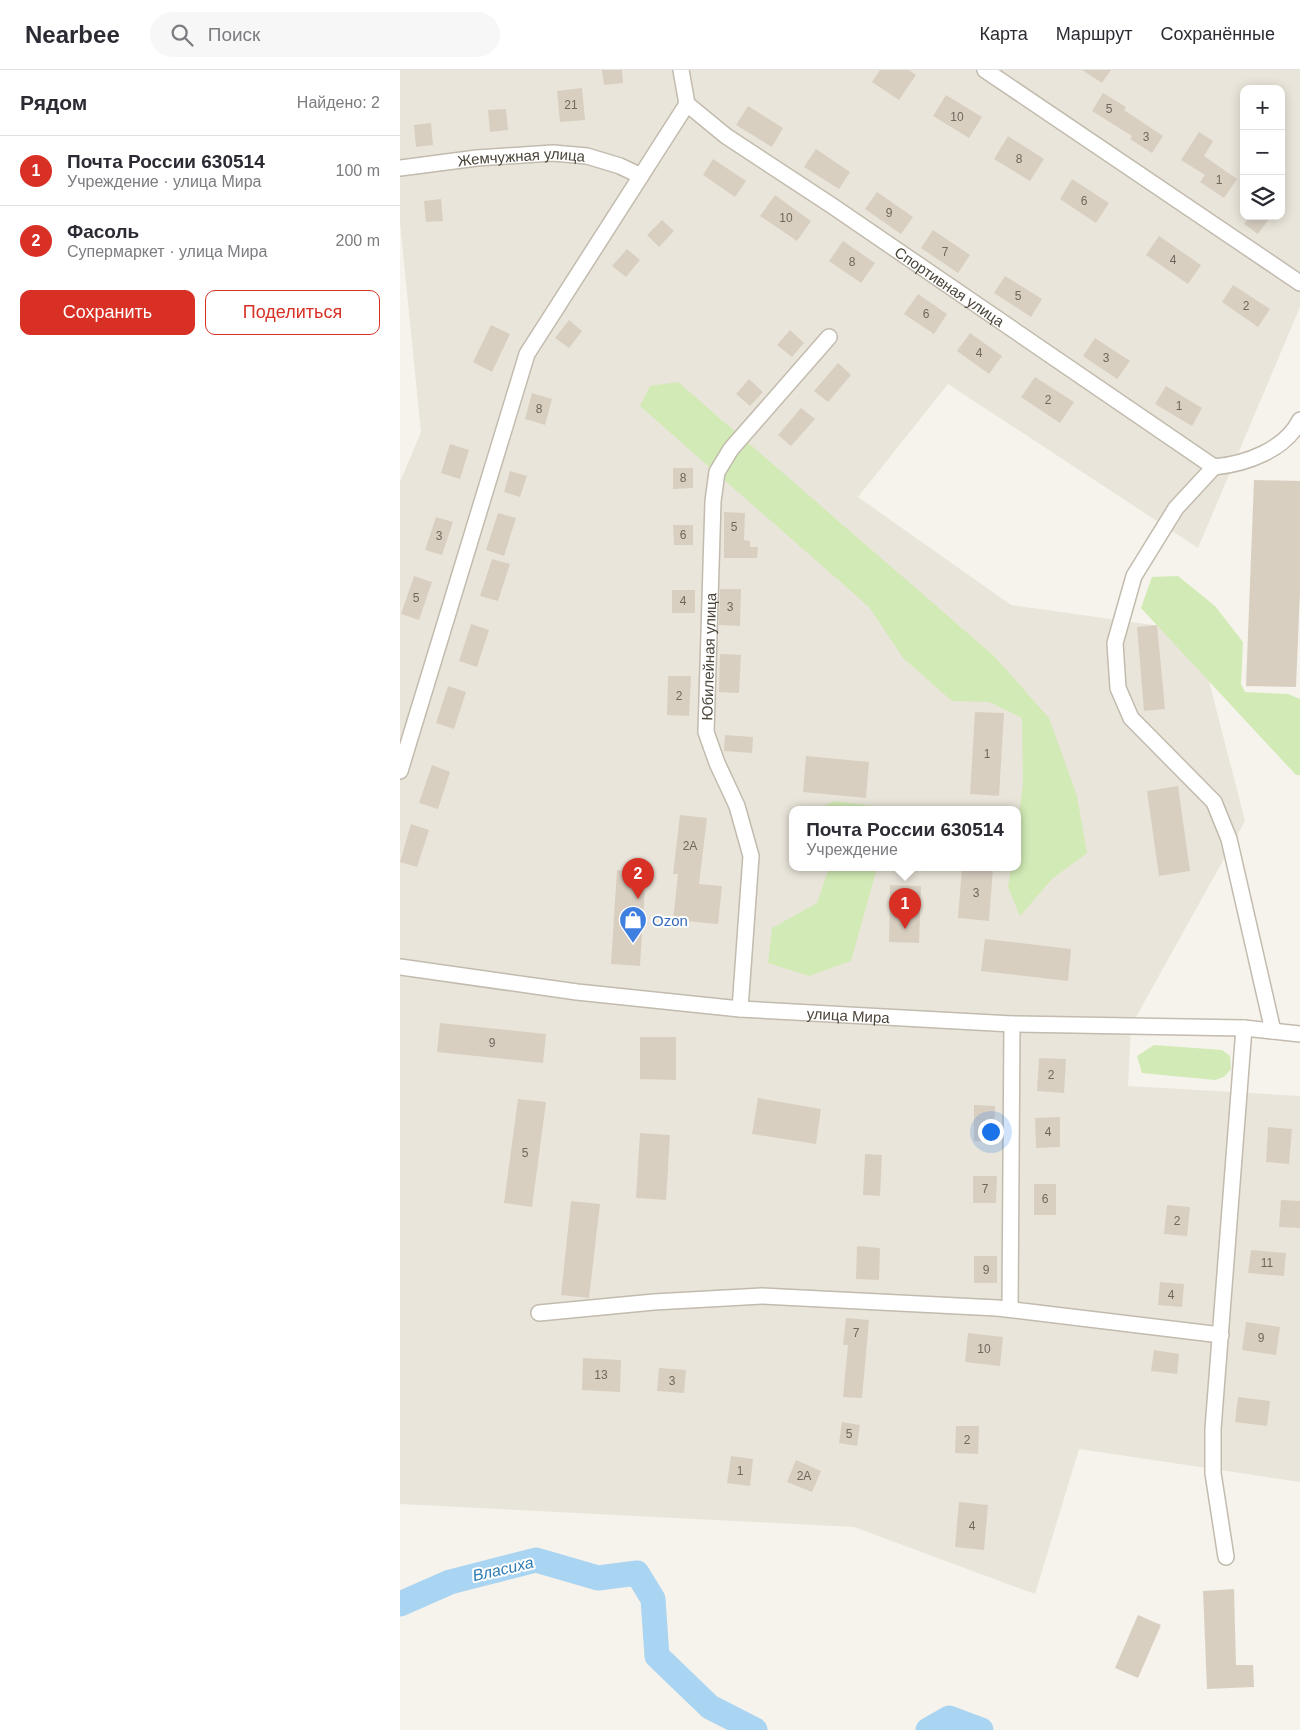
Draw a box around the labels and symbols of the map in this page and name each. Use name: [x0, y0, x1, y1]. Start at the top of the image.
house number: 21: [564, 98, 578, 112]
house number: 5: [1106, 102, 1113, 116]
house number: 10: [950, 110, 964, 124]
house number: 3: [1143, 130, 1150, 144]
street label: Жемчужная улица: [456, 144, 587, 169]
house number: 8: [1016, 152, 1023, 166]
house number: 1: [1216, 173, 1223, 187]
house number: 6: [1081, 194, 1088, 208]
house number: 9: [886, 206, 893, 220]
house number: 10: [779, 211, 793, 225]
street label: Спортивная улица: [892, 243, 1008, 330]
house number: 7: [942, 245, 949, 259]
house number: 4: [1170, 253, 1177, 267]
house number: 8: [849, 255, 856, 269]
house number: 5: [1015, 289, 1022, 303]
house number: 2: [1243, 299, 1250, 313]
house number: 6: [923, 307, 930, 321]
house number: 4: [976, 346, 983, 360]
house number: 3: [1103, 351, 1110, 365]
house number: 2: [1045, 393, 1052, 407]
house number: 1: [1176, 399, 1183, 413]
house number: 8: [536, 402, 543, 416]
house number: 8: [680, 471, 687, 485]
house number: 5: [731, 520, 738, 534]
house number: 6: [680, 528, 687, 542]
house number: 3: [436, 529, 443, 543]
house number: 5: [413, 591, 420, 605]
street label: Юбилейная улица: [698, 592, 719, 721]
house number: 4: [680, 594, 687, 608]
house number: 3: [727, 600, 734, 614]
house number: 2: [676, 689, 683, 703]
house number: 1: [984, 747, 991, 761]
house number: 2А: [683, 839, 697, 853]
pin: 2: [622, 858, 654, 899]
house number: 3: [973, 886, 980, 900]
pin: 1: [889, 888, 921, 929]
shop icon: Ozon: [618, 905, 648, 944]
place label: Ozon: [652, 912, 688, 929]
street label: улица Мира: [806, 1004, 891, 1026]
house number: 9: [489, 1036, 496, 1050]
house number: 2: [1048, 1068, 1055, 1082]
your location: [978, 1119, 1004, 1145]
house number: 4: [1045, 1125, 1052, 1139]
house number: 5: [522, 1146, 529, 1160]
house number: 7: [982, 1182, 989, 1196]
house number: 6: [1042, 1192, 1049, 1206]
house number: 2: [1174, 1214, 1181, 1228]
house number: 11: [1261, 1256, 1274, 1270]
house number: 9: [983, 1263, 990, 1277]
house number: 4: [1168, 1288, 1175, 1302]
house number: 7: [853, 1326, 860, 1340]
house number: 9: [1258, 1331, 1265, 1345]
house number: 10: [977, 1342, 991, 1356]
house number: 13: [594, 1368, 608, 1382]
house number: 3: [669, 1374, 676, 1388]
house number: 5: [846, 1427, 853, 1441]
house number: 2: [964, 1433, 971, 1447]
house number: 1: [737, 1464, 744, 1478]
house number: 2А: [797, 1469, 811, 1483]
house number: 4: [969, 1519, 976, 1533]
water label: Власиха: [471, 1554, 535, 1584]

